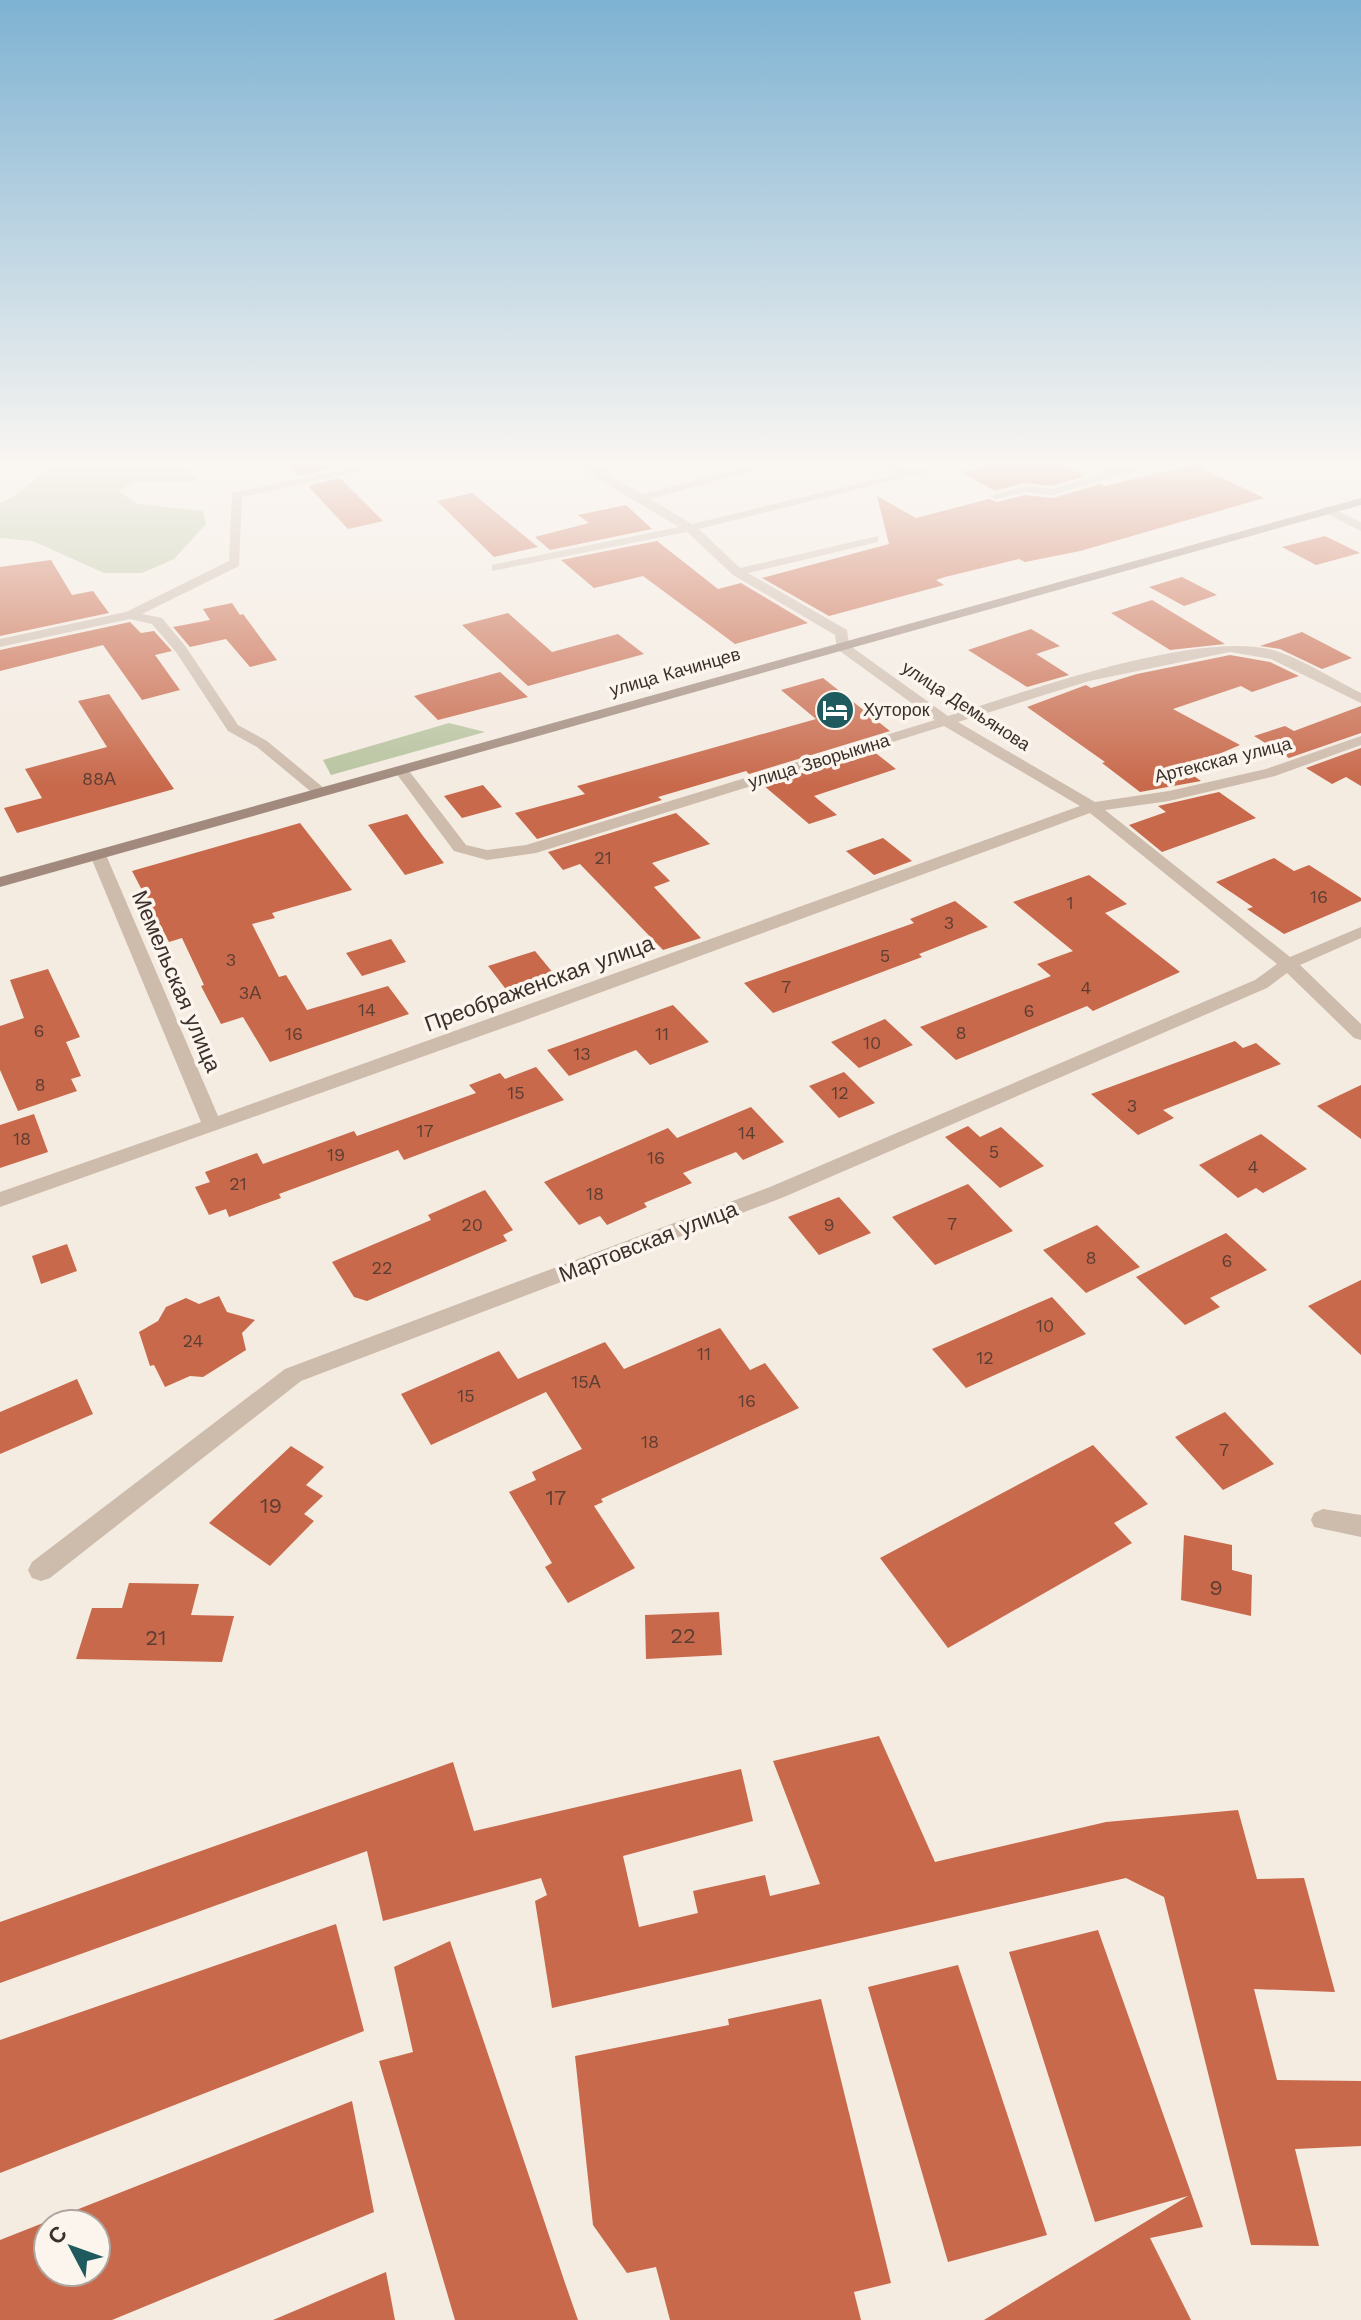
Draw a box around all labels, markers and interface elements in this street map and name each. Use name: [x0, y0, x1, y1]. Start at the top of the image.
street label: улица Качинцев: [607, 643, 743, 700]
street label: улица Демьянова: [898, 656, 1035, 755]
hotel icon: Хуторок: [814, 689, 856, 731]
place label: Хуторок: [863, 699, 930, 720]
street label: улица Зворыкина: [746, 729, 893, 792]
street label: Артекская улица: [1152, 732, 1294, 787]
house number: 88А: [82, 768, 116, 789]
house number: 21: [594, 847, 612, 868]
house number: 16: [1310, 886, 1328, 907]
street label: Мемельская улица: [127, 887, 226, 1077]
house number: 1: [1066, 892, 1074, 913]
house number: 3: [944, 912, 954, 933]
street label: Преображенская улица: [421, 930, 658, 1037]
house number: 5: [880, 945, 890, 966]
house number: 3: [226, 949, 236, 970]
house number: 7: [781, 976, 791, 997]
house number: 4: [1081, 977, 1092, 998]
house number: 3А: [239, 982, 261, 1003]
house number: 14: [358, 999, 376, 1020]
house number: 6: [1024, 1000, 1034, 1021]
house number: 6: [34, 1020, 44, 1041]
house number: 8: [955, 1022, 967, 1043]
house number: 16: [285, 1023, 303, 1044]
house number: 11: [655, 1023, 669, 1044]
house number: 10: [863, 1032, 881, 1053]
house number: 13: [573, 1043, 591, 1064]
house number: 8: [34, 1074, 46, 1095]
house number: 15: [507, 1082, 525, 1103]
house number: 12: [831, 1082, 849, 1103]
house number: 3: [1127, 1095, 1137, 1116]
house number: 17: [416, 1120, 434, 1141]
house number: 14: [738, 1122, 756, 1143]
house number: 18: [13, 1128, 31, 1149]
house number: 5: [989, 1141, 999, 1162]
house number: 19: [327, 1144, 345, 1165]
house number: 16: [647, 1147, 665, 1168]
house number: 4: [1248, 1156, 1259, 1177]
house number: 21: [229, 1173, 247, 1194]
house number: 18: [586, 1183, 604, 1204]
street label: Мартовская улица: [555, 1196, 742, 1287]
house number: 7: [947, 1213, 957, 1234]
house number: 20: [461, 1214, 483, 1235]
house number: 9: [823, 1214, 835, 1235]
house number: 8: [1085, 1247, 1097, 1268]
house number: 6: [1222, 1250, 1232, 1271]
house number: 22: [372, 1257, 393, 1278]
house number: 10: [1036, 1315, 1054, 1336]
house number: 24: [183, 1330, 203, 1351]
house number: 11: [697, 1343, 711, 1364]
house number: 12: [976, 1347, 994, 1368]
house number: 15А: [571, 1371, 601, 1392]
house number: 15: [457, 1385, 475, 1406]
house number: 16: [738, 1390, 756, 1411]
house number: 18: [641, 1431, 659, 1452]
house number: 7: [1219, 1439, 1229, 1460]
house number: 17: [546, 1485, 566, 1510]
house number: 19: [260, 1493, 282, 1518]
house number: 9: [1209, 1575, 1223, 1600]
house number: 22: [670, 1623, 696, 1648]
house number: 21: [145, 1625, 167, 1650]
north arrow: [32, 2208, 112, 2288]
text: С: [43, 2221, 72, 2249]

